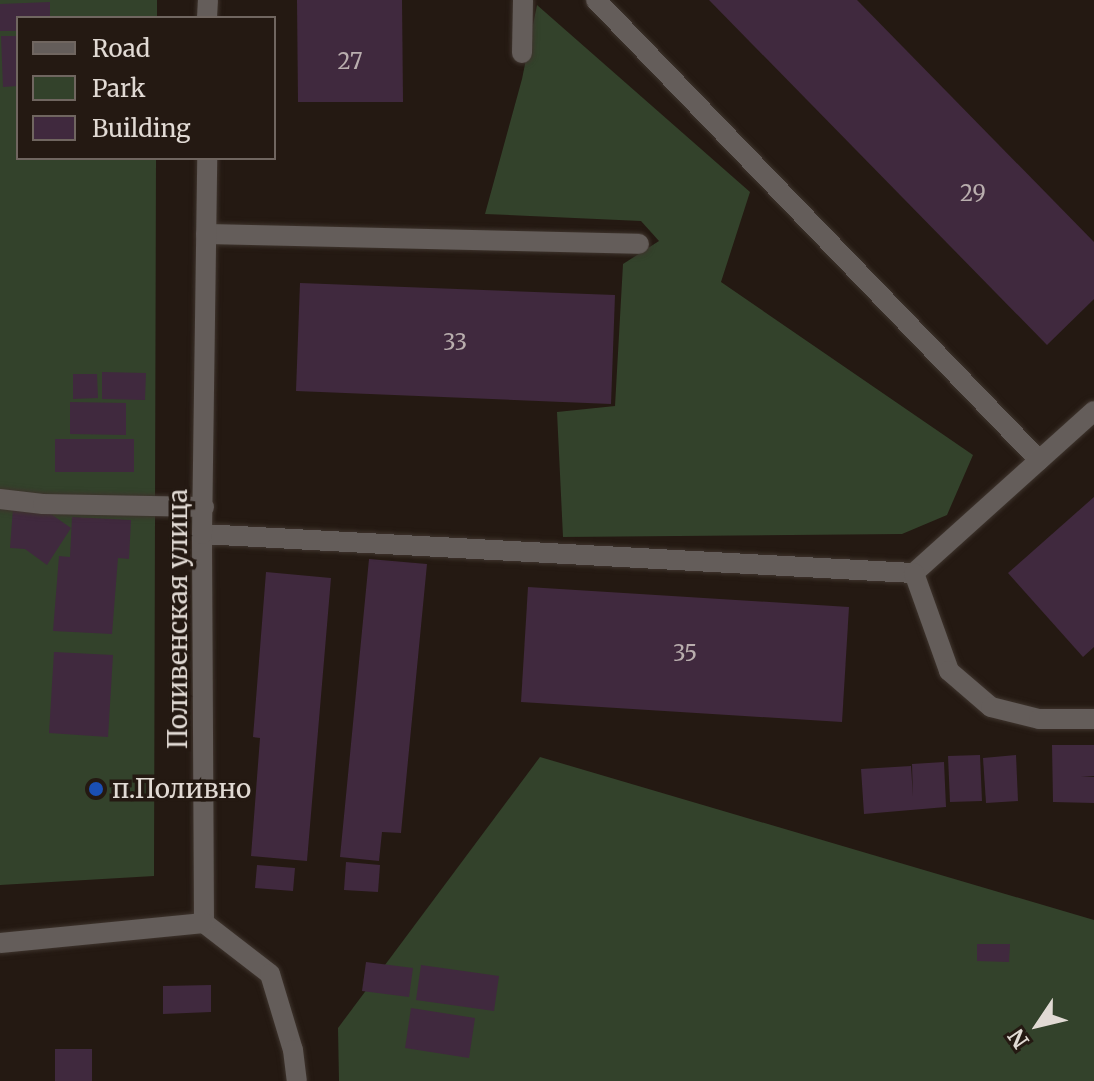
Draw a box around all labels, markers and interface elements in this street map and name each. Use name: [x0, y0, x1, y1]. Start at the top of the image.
legend: [16, 16, 276, 160]
text: Road: [92, 33, 150, 64]
house number: 27: [338, 49, 362, 75]
text: Park: [92, 73, 145, 104]
text: Building: [92, 113, 191, 144]
house number: 29: [960, 181, 986, 207]
house number: 33: [443, 330, 467, 356]
street label: Поливенская улица: [162, 489, 194, 749]
house number: 35: [673, 641, 697, 667]
place label: п.Поливно: [112, 773, 251, 805]
marker: п.Поливно: [87, 780, 105, 798]
north arrow: [998, 985, 1078, 1065]
text: N: [1002, 1024, 1035, 1054]

